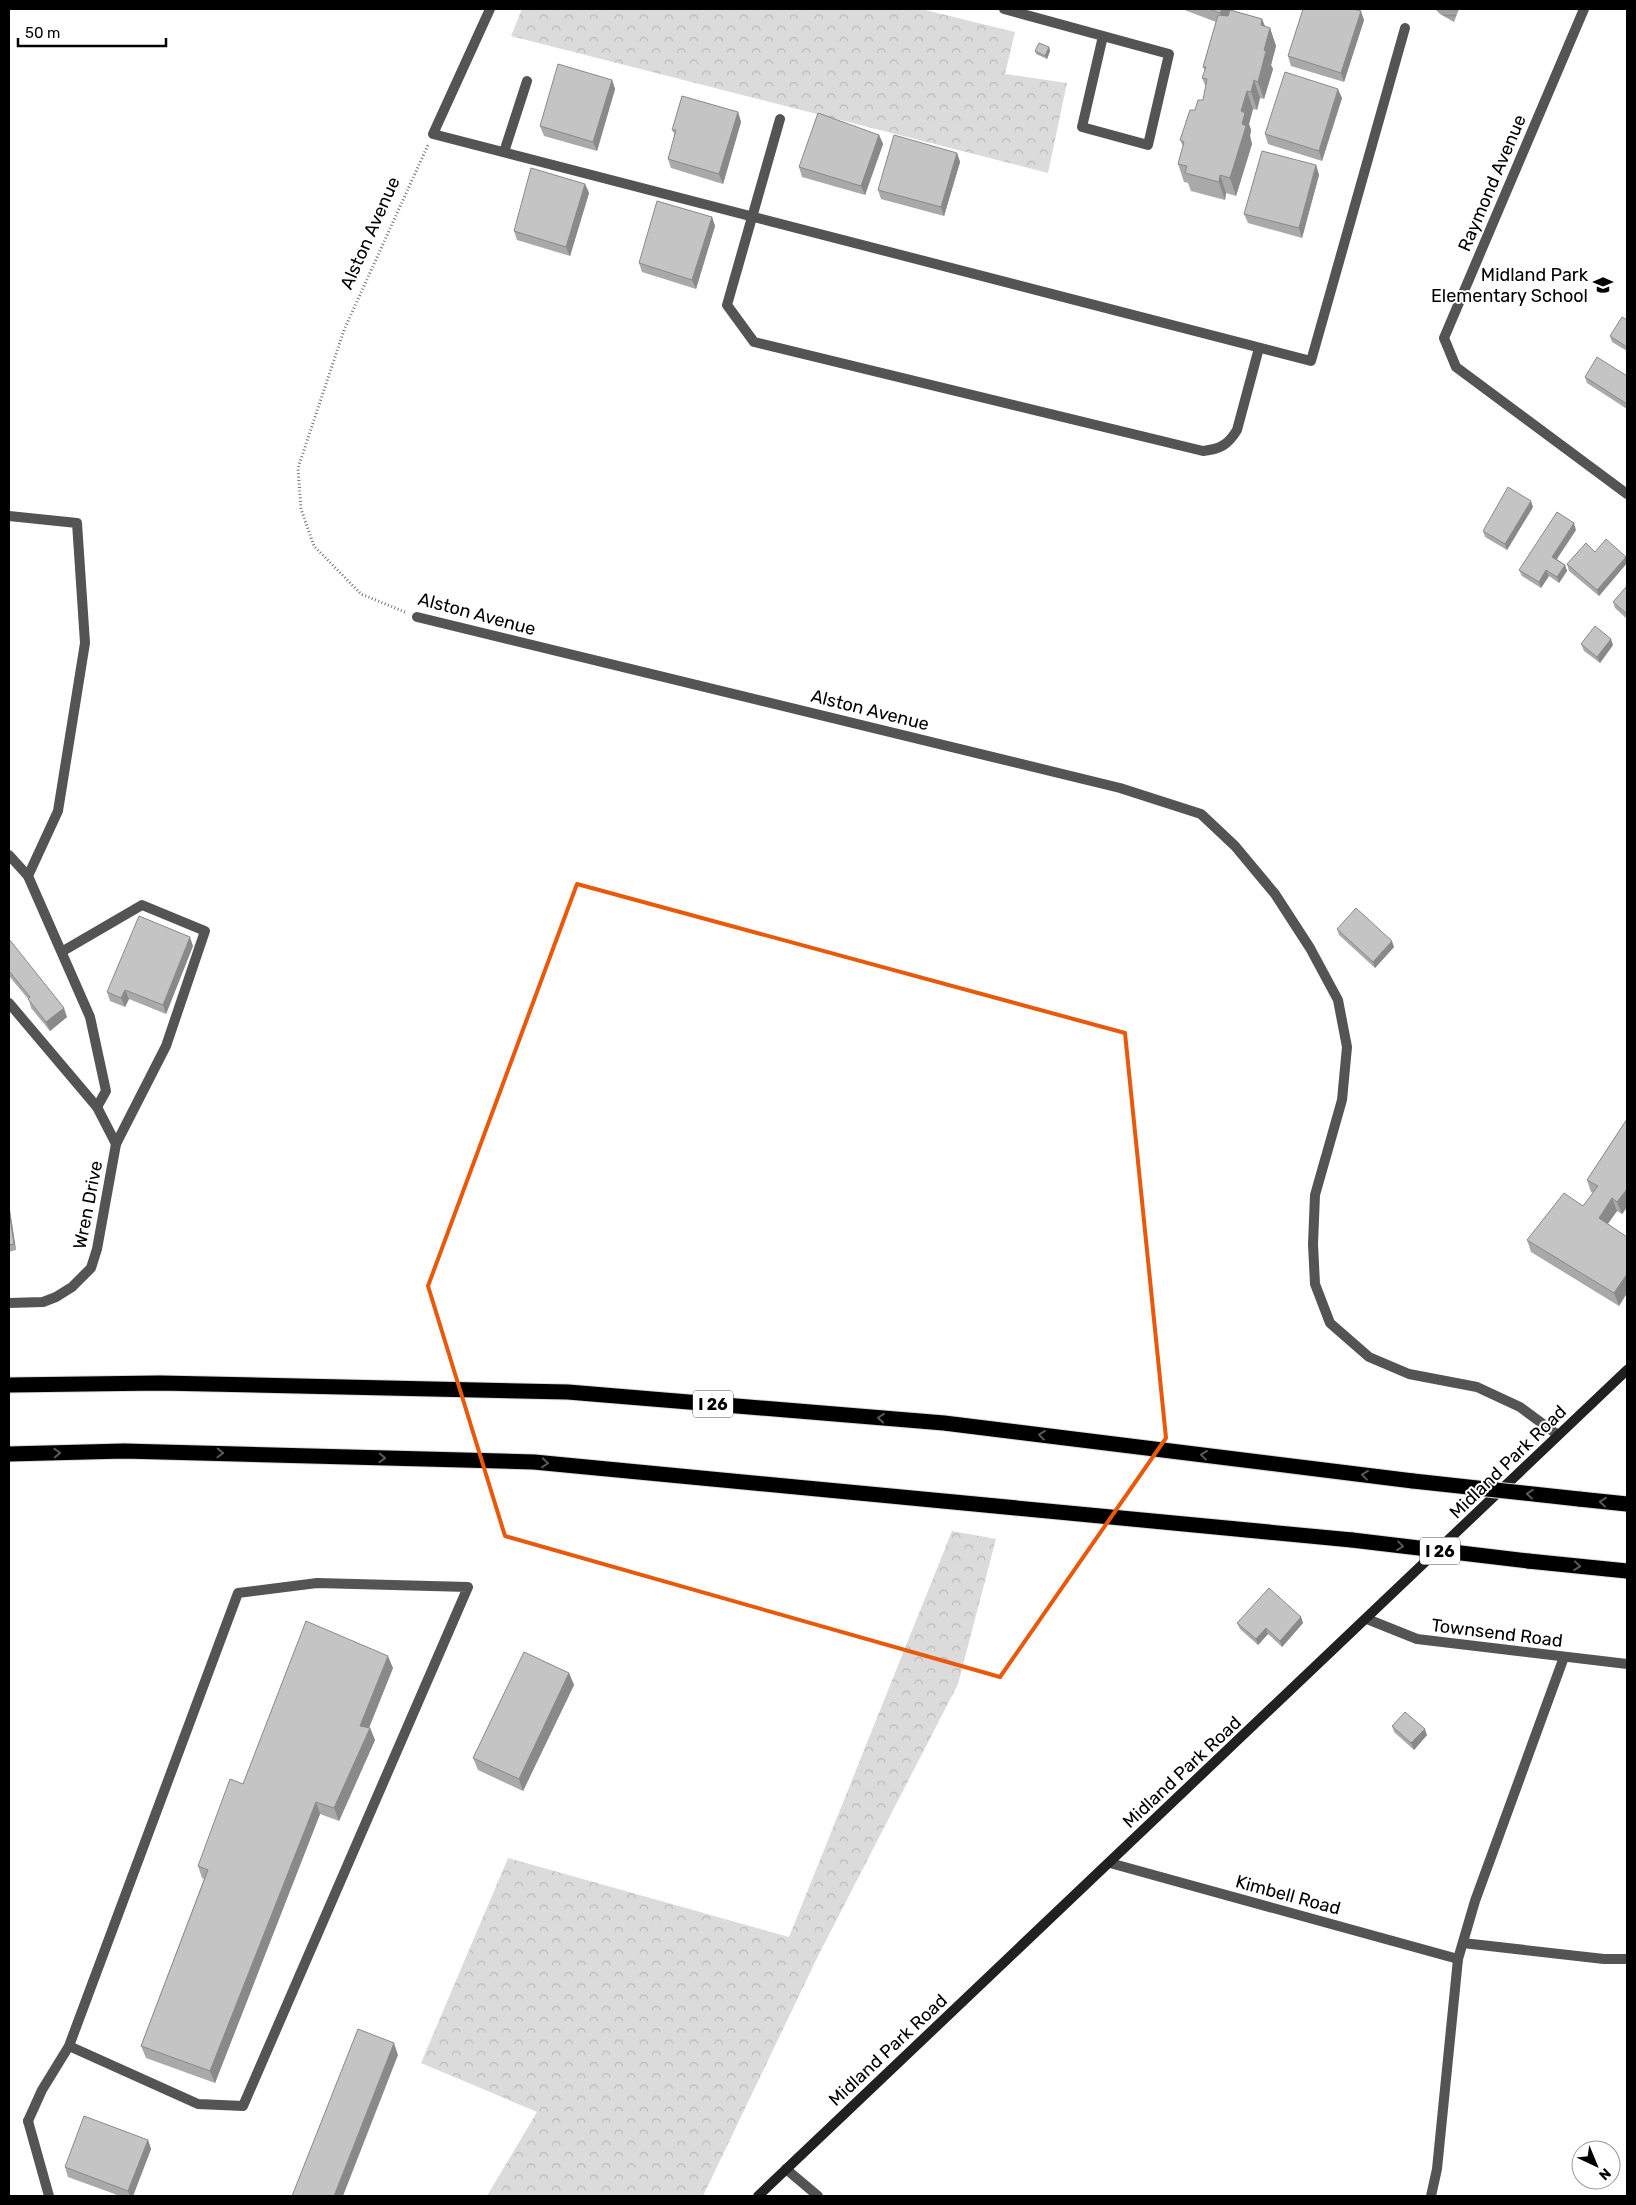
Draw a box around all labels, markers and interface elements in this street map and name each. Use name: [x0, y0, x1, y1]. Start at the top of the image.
scale bar: [18, 15, 165, 47]
text: 50 m: [25, 24, 60, 42]
street label: Raymond Avenue: [1453, 111, 1531, 255]
street label: Alston Avenue: [335, 173, 405, 293]
place label: Midland Park Elementary School: [1431, 264, 1589, 307]
school or university icon: Midland Park Elementary School: [1592, 274, 1614, 296]
street label: Alston Avenue: [416, 588, 538, 640]
street label: Alston Avenue: [809, 685, 931, 735]
street label: Wren Drive: [69, 1159, 107, 1251]
road number: I 26: [693, 1390, 733, 1418]
street label: Midland Park Road: [1445, 1401, 1571, 1523]
one-way arrow: [877, 1413, 885, 1424]
one-way arrow: [1038, 1430, 1046, 1441]
one-way arrow: [54, 1447, 62, 1458]
one-way arrow: [216, 1448, 224, 1459]
one-way arrow: [1199, 1450, 1207, 1461]
one-way arrow: [379, 1453, 387, 1463]
one-way arrow: [541, 1457, 549, 1468]
one-way arrow: [1361, 1470, 1369, 1481]
one-way arrow: [1526, 1489, 1534, 1500]
one-way arrow: [1599, 1497, 1607, 1508]
road number: I 26: [1420, 1538, 1460, 1564]
one-way arrow: [1397, 1540, 1405, 1551]
one-way arrow: [1573, 1560, 1581, 1571]
street label: Townsend Road: [1430, 1614, 1564, 1652]
street label: Midland Park Road: [1118, 1711, 1246, 1833]
street label: Kimbell Road: [1233, 1870, 1343, 1920]
street label: Midland Park Road: [824, 1989, 952, 2111]
north arrow: [1571, 2140, 1621, 2190]
text: N: [1595, 2164, 1614, 2184]

